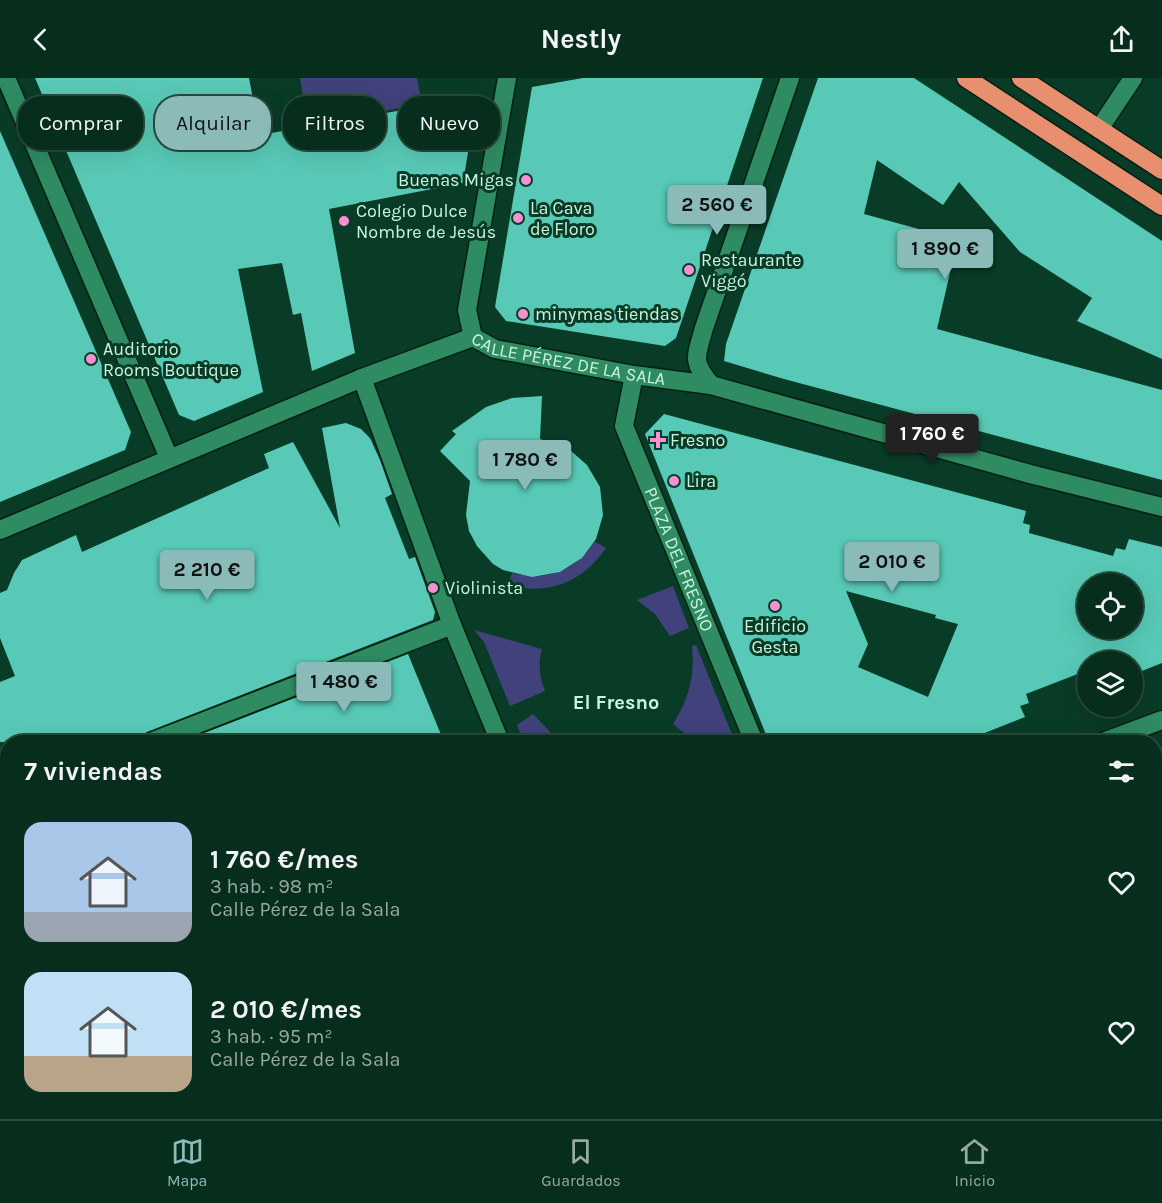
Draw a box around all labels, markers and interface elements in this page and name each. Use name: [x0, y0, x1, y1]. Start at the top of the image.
icon: back: [24, 23, 57, 56]
text: Nestly: [541, 23, 621, 55]
icon: share: [1105, 23, 1138, 56]
chip: Comprar: [18, 96, 143, 150]
chip: Alquilar: [155, 96, 271, 150]
chip: Filtros: [283, 96, 386, 150]
chip: Nuevo: [398, 96, 500, 150]
place label: Buenas Migas: [398, 169, 514, 191]
marker: Buenas Migas: [519, 173, 533, 187]
pin: 2 560 €: [662, 185, 772, 236]
text: 2 560 €: [681, 193, 753, 216]
place label: La Cava de Floro: [530, 197, 595, 240]
place label: Colegio Dulce Nombre de Jesús: [356, 200, 496, 243]
marker: La Cava de Floro: [511, 211, 525, 225]
marker: Colegio Dulce Nombre de Jesús: [337, 214, 351, 228]
pin: 1 890 €: [890, 229, 1000, 280]
text: 1 890 €: [911, 237, 979, 260]
place label: Restaurante Viggó: [701, 249, 802, 292]
marker: Restaurante Viggó: [682, 263, 696, 277]
place label: minymas tiendas: [535, 303, 679, 325]
marker: minymas tiendas: [516, 307, 530, 321]
street label: CALLE PÉREZ DE LA SALA: [468, 327, 667, 390]
place label: Auditorio Rooms Boutique: [103, 338, 239, 381]
marker: Auditorio Rooms Boutique: [84, 352, 98, 366]
pin: 1 760 €: [877, 414, 987, 465]
text: 1 760 €: [900, 422, 964, 445]
place label: Fresno: [670, 429, 725, 451]
marker: Fresno: [651, 433, 665, 447]
pin: 1 780 €: [470, 440, 580, 491]
text: 1 780 €: [492, 448, 558, 471]
place label: Lira: [686, 470, 716, 492]
marker: Lira: [667, 474, 681, 488]
street label: PLAZA DEL FRESNO: [639, 484, 718, 635]
pin: 2 010 €: [837, 542, 947, 593]
pin: 2 210 €: [152, 550, 262, 601]
text: 2 010 €: [858, 550, 926, 573]
text: 2 210 €: [174, 558, 240, 581]
map controls: [1077, 573, 1143, 717]
button: locate: [1077, 573, 1143, 639]
place label: Violinista: [445, 577, 523, 599]
marker: Violinista: [426, 581, 440, 595]
marker: Edificio Gesta: [768, 599, 782, 613]
place label: Edificio Gesta: [744, 615, 806, 658]
button: layers: [1077, 651, 1143, 717]
pin: 1 480 €: [289, 662, 399, 713]
text: 1 480 €: [310, 670, 378, 693]
district label: El Fresno: [573, 691, 659, 714]
icon: filters: [1105, 755, 1138, 788]
text: 7 viviendas: [24, 756, 162, 787]
text: 1 760 €/mes: [210, 844, 359, 875]
icon: home: [72, 846, 144, 918]
icon: heart: [1105, 866, 1138, 899]
text: 3 hab. · 98 m²: [210, 875, 334, 898]
text: Calle Pérez de la Sala: [210, 898, 401, 921]
text: 2 010 €/mes: [210, 994, 362, 1025]
icon: home: [72, 996, 144, 1068]
icon: heart: [1105, 1016, 1138, 1049]
text: 3 hab. · 95 m²: [210, 1025, 333, 1048]
text: Calle Pérez de la Sala: [210, 1048, 401, 1071]
tab: Mapa: [167, 1135, 207, 1190]
tab: Guardados: [541, 1135, 621, 1190]
tab: Inicio: [954, 1135, 995, 1190]

